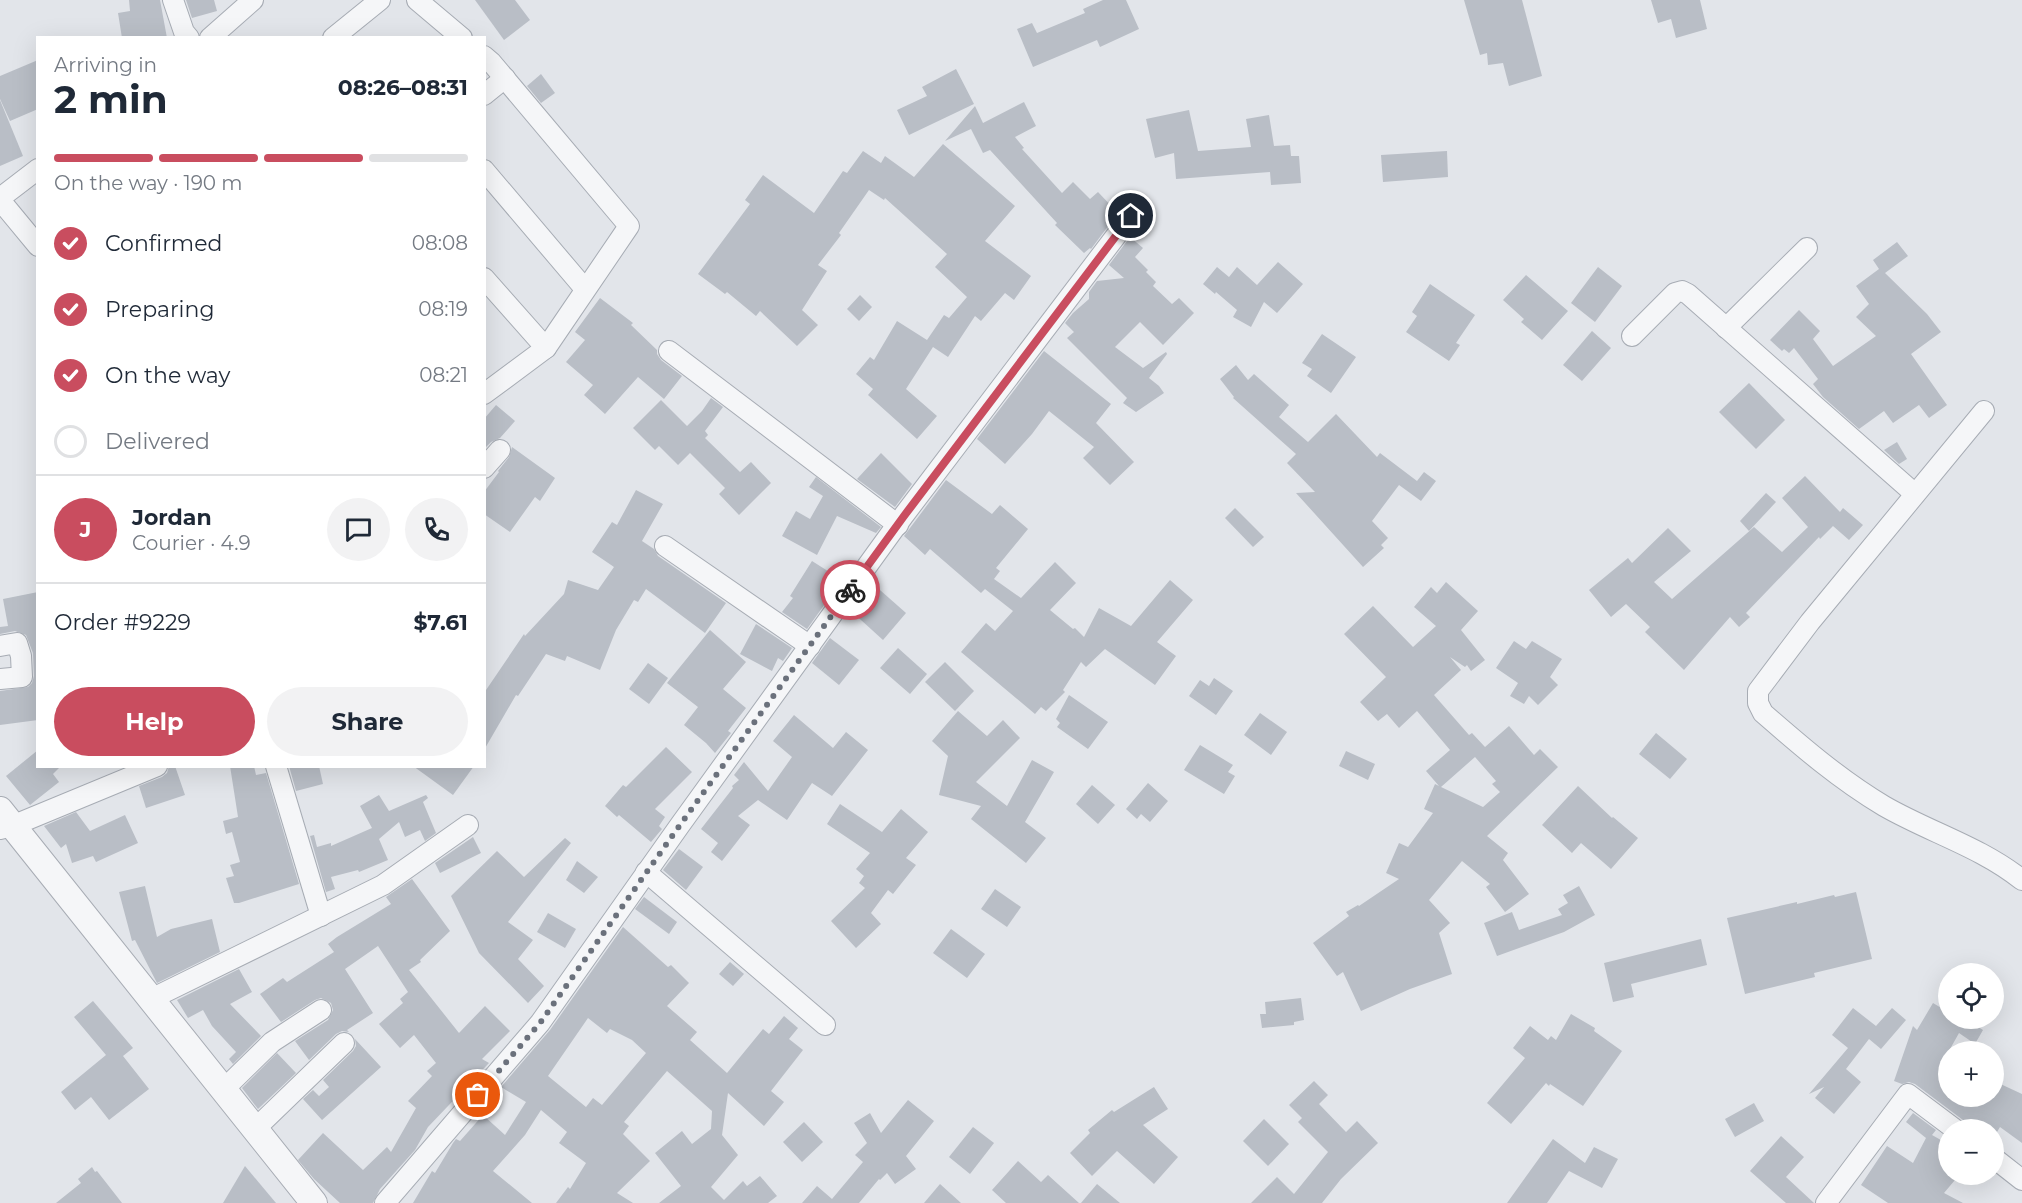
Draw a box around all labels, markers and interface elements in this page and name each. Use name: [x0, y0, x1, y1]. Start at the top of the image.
text: Arriving in: [54, 53, 157, 77]
text: 08:26–08:31: [338, 74, 468, 101]
text: 2 min: [54, 75, 168, 123]
text: On the way · 190 m: [54, 171, 243, 195]
pin: [1105, 190, 1156, 241]
icon: home: [1114, 199, 1147, 232]
icon: check: [54, 227, 87, 260]
text: Confirmed: [105, 230, 222, 257]
text: 08:08: [412, 231, 468, 255]
icon: check: [54, 293, 87, 326]
text: Preparing: [105, 296, 214, 323]
text: 08:19: [418, 297, 468, 321]
icon: check: [54, 359, 87, 392]
text: On the way: [105, 362, 230, 389]
text: 08:21: [419, 363, 468, 387]
text: Delivered: [105, 428, 210, 455]
button: chat: [327, 498, 390, 561]
button: phone: [405, 498, 468, 561]
text: Jordan: [132, 504, 212, 531]
text: J: [80, 516, 91, 543]
text: Courier · 4.9: [132, 531, 251, 555]
courier: [820, 560, 880, 620]
icon: bike: [834, 574, 867, 607]
text: Order #9229: [54, 609, 191, 636]
text: $7.61: [414, 609, 468, 636]
button: Help: [54, 687, 255, 756]
button: Share: [267, 687, 468, 756]
map controls: [1938, 963, 2004, 1185]
button: locate: [1938, 963, 2004, 1029]
button: +: [1938, 1041, 2004, 1107]
pin: [452, 1069, 503, 1120]
icon: bag: [461, 1078, 494, 1111]
button: −: [1938, 1119, 2004, 1185]

